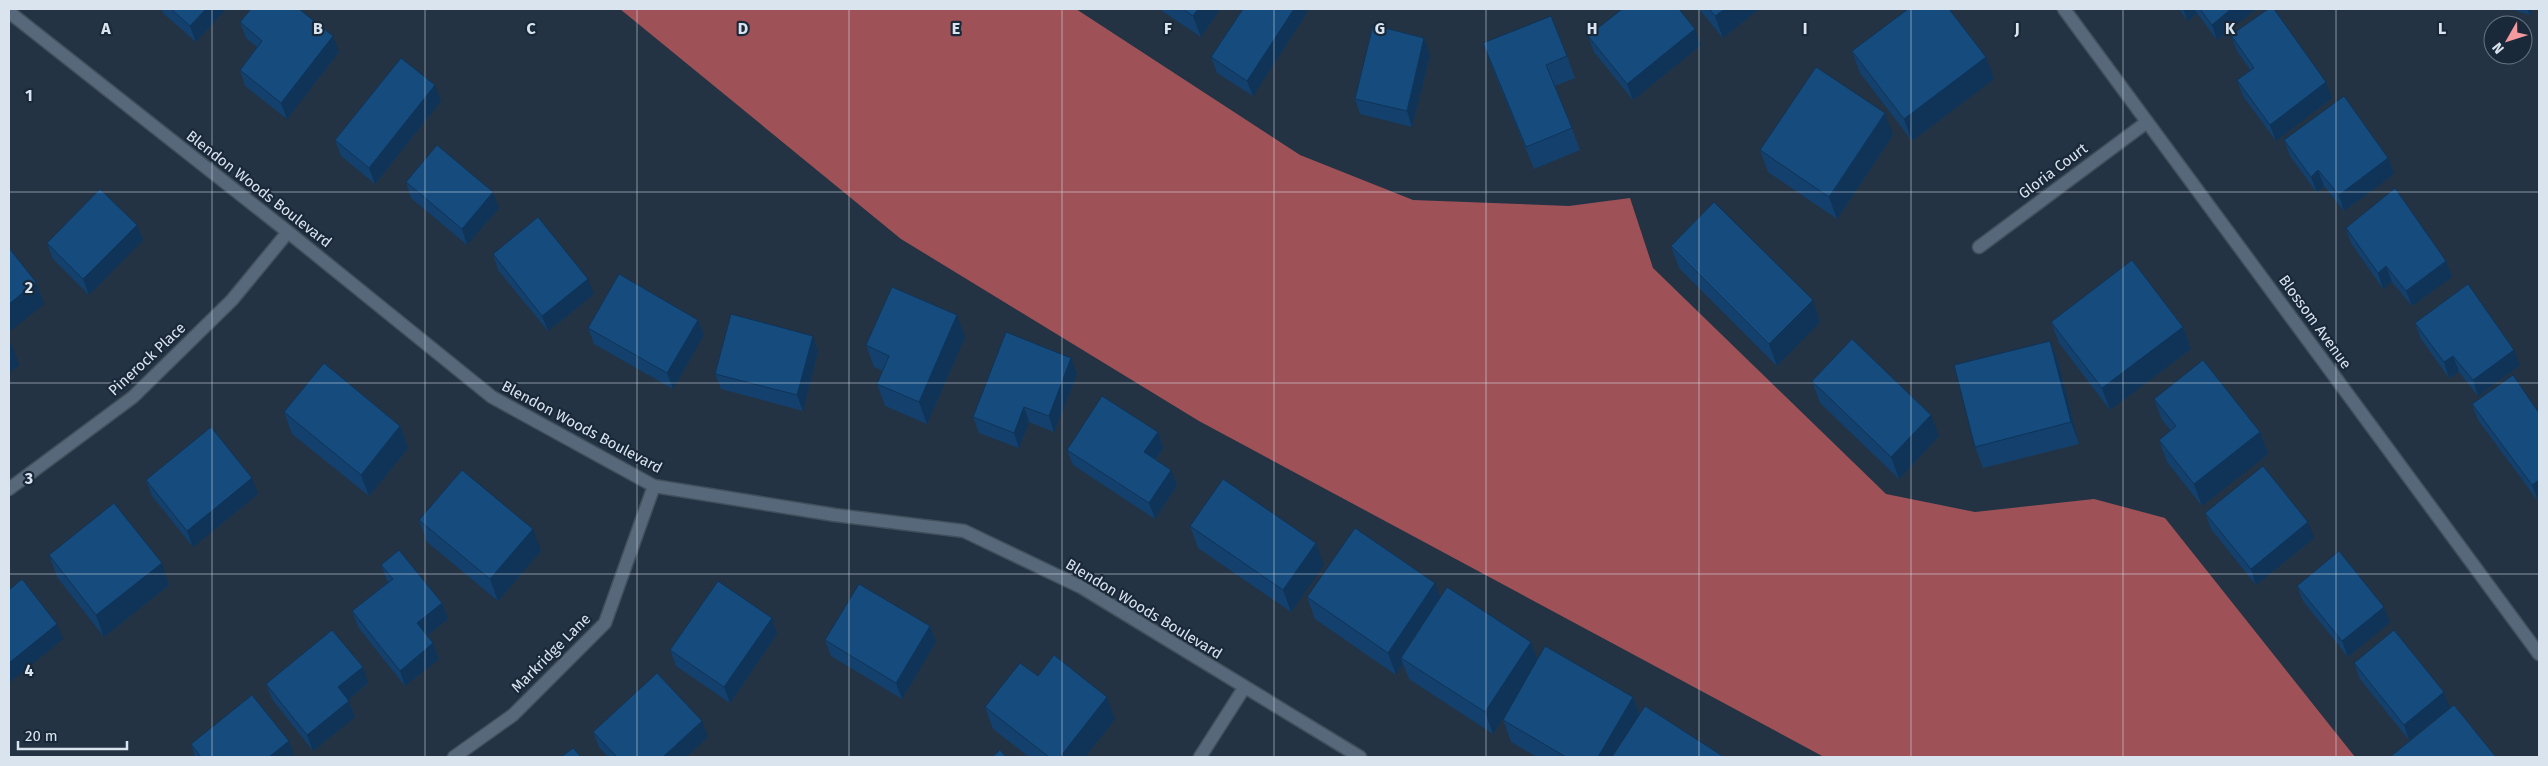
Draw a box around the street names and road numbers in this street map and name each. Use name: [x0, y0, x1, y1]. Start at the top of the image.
street label: Blendon Woods Boulevard: [183, 127, 335, 251]
street label: Gloria Court: [2015, 139, 2091, 203]
street label: Blossom Avenue: [2275, 272, 2355, 372]
street label: Pinerock Place: [105, 319, 189, 399]
street label: Blendon Woods Boulevard: [499, 377, 665, 477]
street label: Blendon Woods Boulevard: [1063, 555, 1225, 663]
street label: Markridge Lane: [508, 610, 594, 696]

